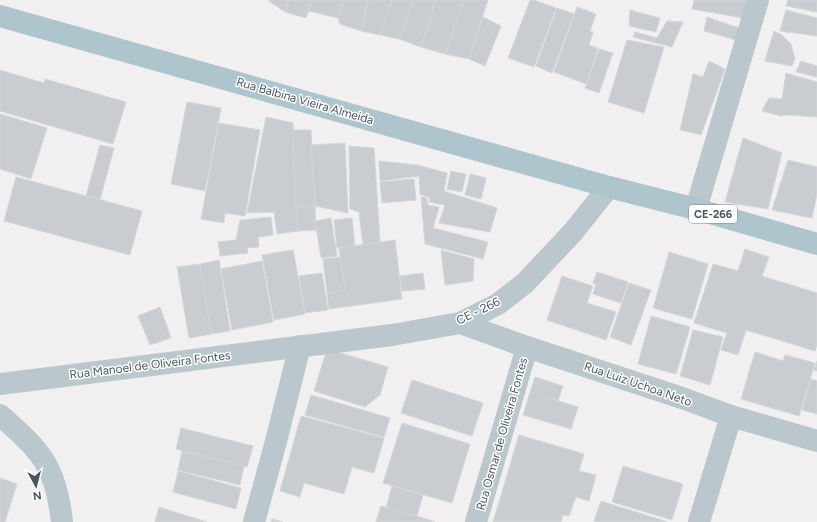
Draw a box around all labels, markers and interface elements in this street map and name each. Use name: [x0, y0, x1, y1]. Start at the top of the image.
street label: Rua Balbina Vieira Almeida: [235, 75, 375, 127]
road number: CE-266: [689, 205, 737, 223]
street label: CE - 266: [454, 294, 502, 328]
street label: Rua Manoel de Oliveira Fontes: [69, 348, 232, 382]
street label: Rua Osmar de Oliveira Fontes: [473, 356, 531, 512]
street label: Rua Luiz Uchoa Neto: [582, 359, 694, 409]
north arrow: [16, 466, 56, 506]
text: N: [32, 488, 42, 502]

